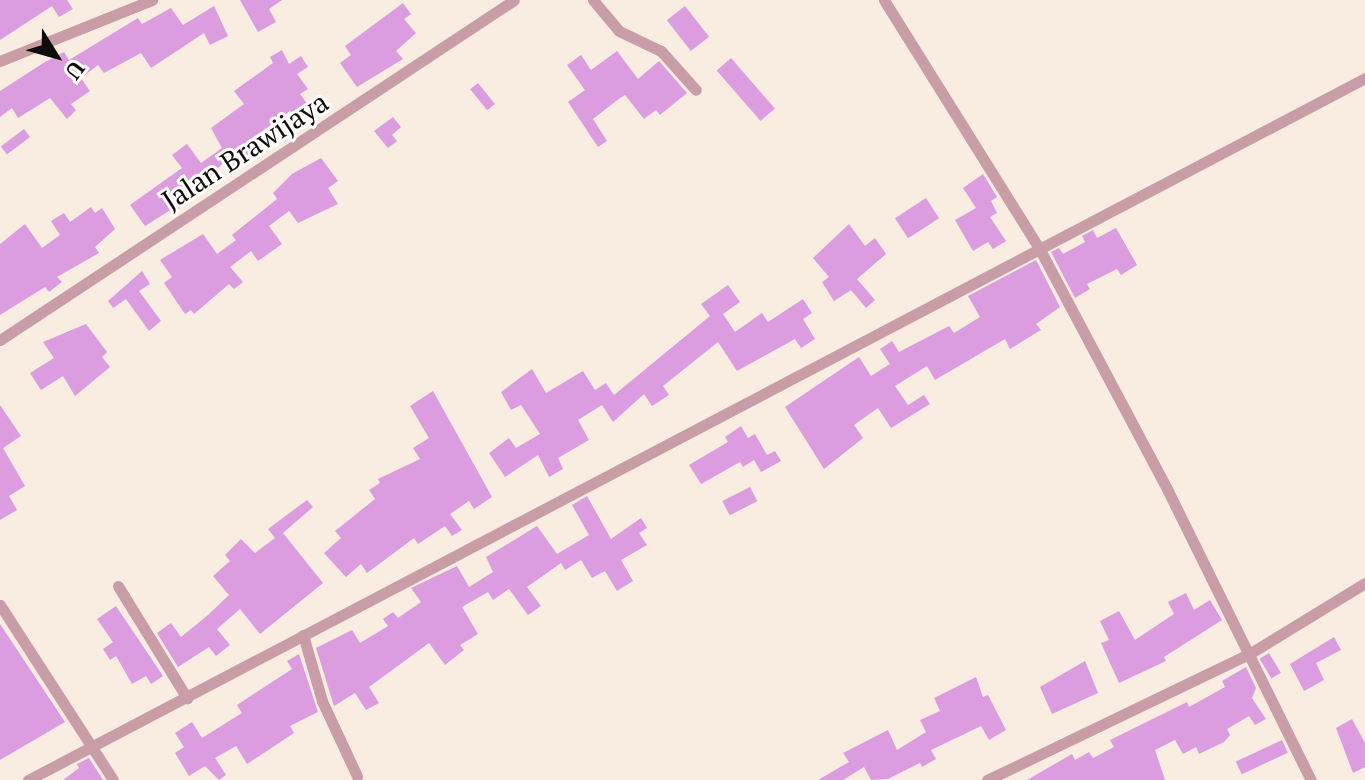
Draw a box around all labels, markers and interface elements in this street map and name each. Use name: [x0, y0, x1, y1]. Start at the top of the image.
north arrow: [16, 16, 96, 96]
text: U: [59, 56, 92, 86]
street label: Jalan Brawijaya: [156, 85, 334, 217]

